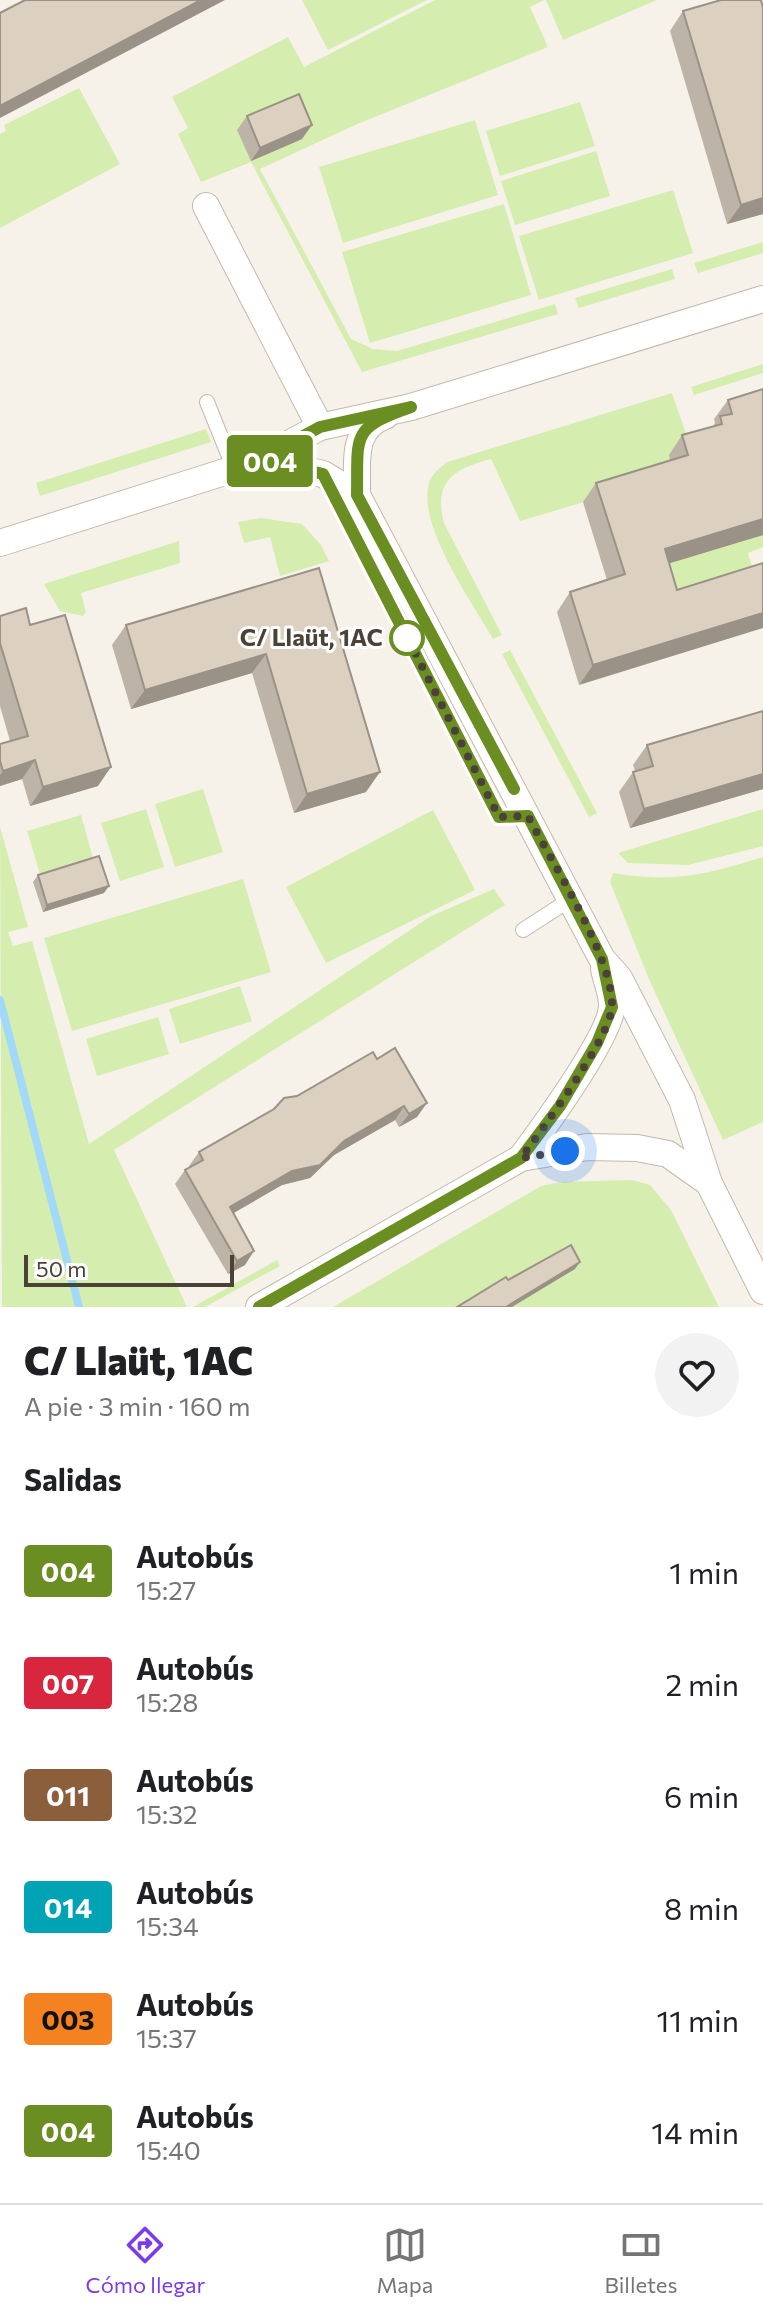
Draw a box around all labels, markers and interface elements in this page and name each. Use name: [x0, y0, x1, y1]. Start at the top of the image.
line badge: 004: [224, 435, 316, 487]
text: 004: [243, 444, 297, 478]
marker: C/ Llaüt, 1AC: [390, 621, 424, 655]
place label: C/ Llaüt, 1AC: [240, 622, 383, 651]
your location: [545, 1131, 585, 1171]
scale bar: [24, 1251, 234, 1287]
text: 50 m: [36, 1255, 86, 1282]
button: heart: [655, 1333, 739, 1417]
text: C/ Llaüt, 1AC: [24, 1336, 253, 1383]
text: A pie · 3 min · 160 m: [24, 1390, 251, 1421]
text: Salidas: [24, 1460, 122, 1497]
text: Autobús: [136, 1537, 254, 1574]
text: 1 min: [669, 1553, 739, 1590]
text: 004: [41, 1554, 95, 1588]
text: 15:27: [136, 1574, 196, 1605]
text: Autobús: [136, 1649, 254, 1686]
text: 2 min: [666, 1665, 739, 1702]
text: 007: [42, 1666, 94, 1700]
text: 15:28: [136, 1686, 198, 1717]
text: Autobús: [136, 1761, 254, 1798]
text: 6 min: [664, 1777, 739, 1814]
text: 011: [46, 1778, 90, 1812]
text: 15:32: [136, 1798, 197, 1829]
text: Autobús: [136, 1873, 254, 1910]
text: 8 min: [664, 1889, 739, 1926]
text: 014: [44, 1890, 92, 1924]
text: 15:34: [136, 1910, 199, 1941]
text: Autobús: [136, 1985, 254, 2022]
text: 11 min: [657, 2001, 739, 2038]
text: 003: [41, 2002, 95, 2036]
text: 15:37: [136, 2022, 197, 2053]
text: Autobús: [136, 2097, 254, 2134]
text: 14 min: [651, 2113, 739, 2150]
text: 004: [41, 2114, 95, 2148]
text: 15:40: [136, 2134, 201, 2165]
tab: Cómo llegar: [86, 2223, 205, 2298]
tab: Mapa: [376, 2223, 433, 2298]
tab: Billetes: [604, 2223, 677, 2298]

